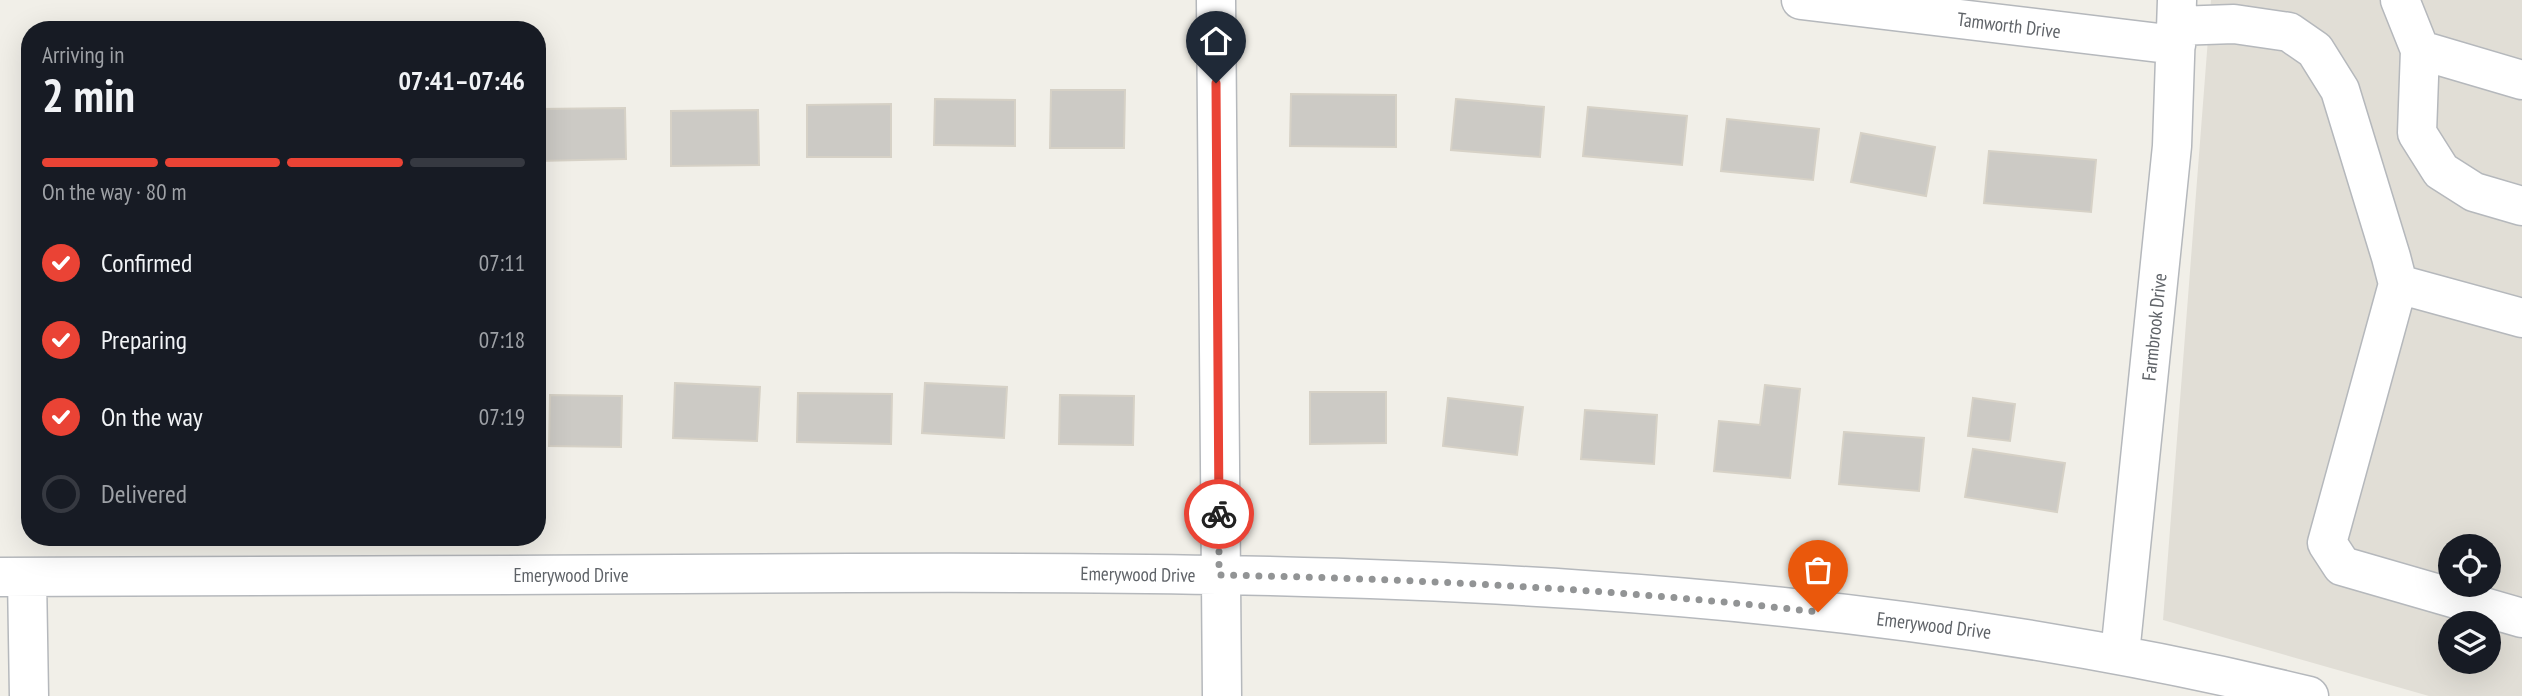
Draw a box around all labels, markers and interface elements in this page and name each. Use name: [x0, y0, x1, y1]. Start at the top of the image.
street label: Tamworth Drive: [1956, 7, 2062, 43]
pin: [1186, 11, 1246, 83]
icon: home: [1197, 22, 1235, 60]
text: Arriving in: [42, 40, 124, 69]
text: 07:41–07:46: [398, 64, 525, 97]
text: 2 min: [42, 65, 135, 125]
text: On the way · 80 m: [42, 177, 186, 206]
icon: check: [42, 244, 80, 282]
text: Confirmed: [101, 246, 192, 279]
text: 07:11: [479, 248, 525, 277]
street label: Farmbrook Drive: [2136, 272, 2172, 382]
icon: check: [42, 321, 80, 359]
text: Preparing: [101, 323, 187, 356]
text: 07:18: [479, 325, 525, 354]
icon: check: [42, 398, 80, 436]
text: On the way: [101, 400, 203, 433]
text: 07:19: [479, 402, 525, 431]
text: Delivered: [101, 477, 187, 510]
courier: [1184, 479, 1254, 549]
icon: bike: [1200, 495, 1238, 533]
map controls: [2438, 534, 2501, 674]
button: locate: [2438, 534, 2501, 597]
pin: [1788, 540, 1848, 612]
icon: bag: [1799, 551, 1837, 589]
street label: Emerywood Drive: [1080, 561, 1196, 587]
street label: Emerywood Drive: [513, 563, 629, 587]
street label: Emerywood Drive: [1875, 606, 1993, 644]
button: layers: [2438, 611, 2501, 674]

